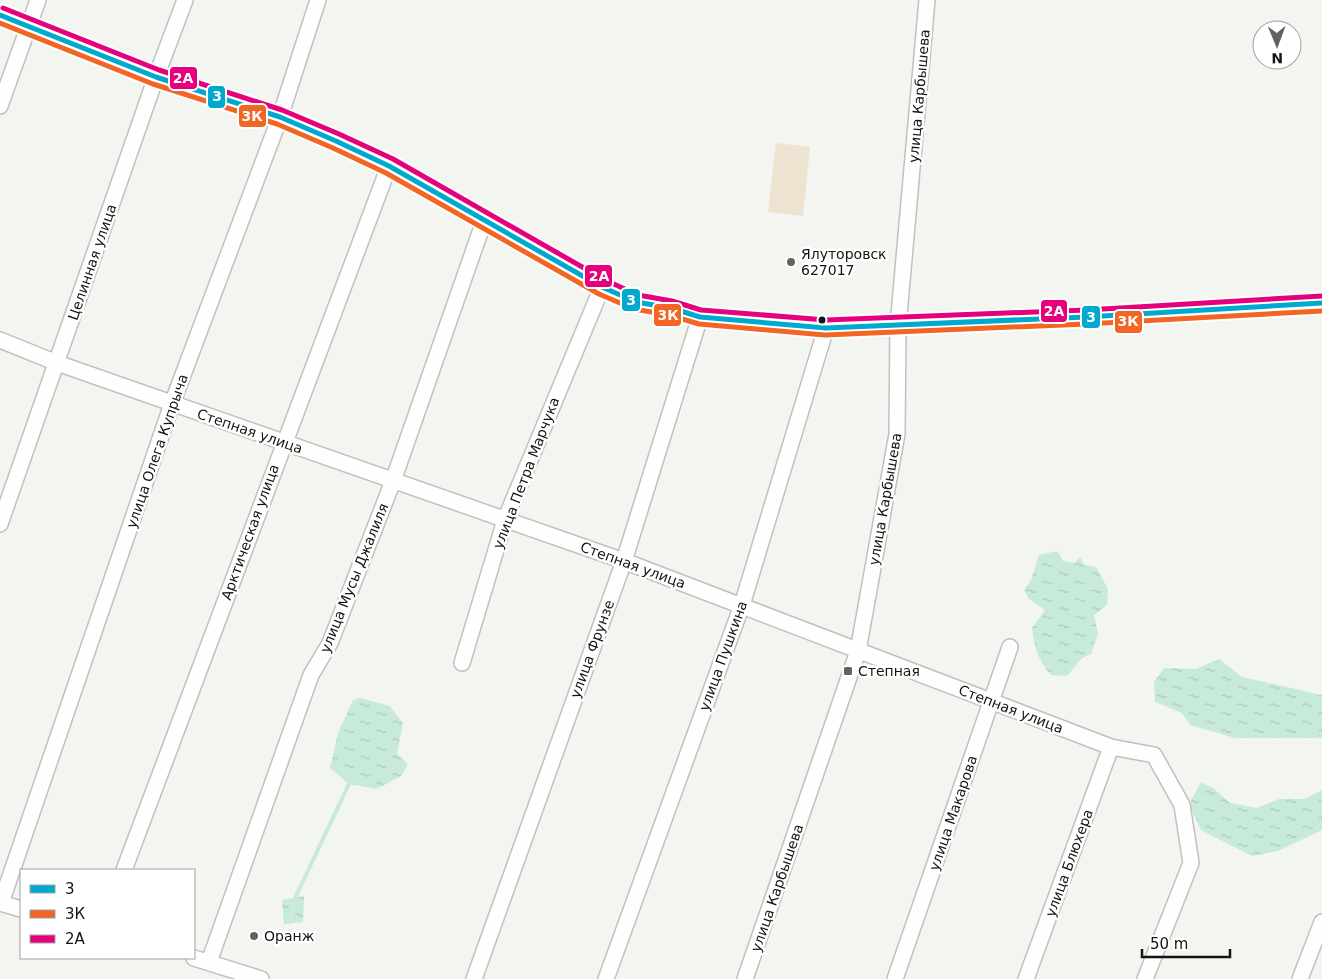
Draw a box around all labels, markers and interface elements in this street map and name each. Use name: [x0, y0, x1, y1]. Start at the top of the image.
north arrow: [1252, 20, 1302, 70]
street label: улица Карбышева: [905, 28, 933, 164]
text: N: [1271, 50, 1283, 66]
line badge: 2А: [169, 66, 198, 90]
text: 2А: [173, 70, 193, 86]
line badge: 3: [207, 85, 226, 109]
text: 3: [212, 88, 222, 104]
line badge: 3К: [238, 104, 267, 128]
text: 3К: [241, 108, 263, 124]
street label: Целинная улица: [65, 202, 119, 322]
place label: Ялуторовск 627017: [801, 246, 887, 278]
marker: Ялуторовск 627017: [785, 256, 797, 268]
line badge: 2А: [584, 264, 613, 288]
text: 2А: [589, 268, 609, 284]
line badge: 3: [621, 288, 641, 312]
text: 3: [626, 292, 636, 308]
line badge: 2А: [1040, 299, 1068, 323]
line badge: 3К: [653, 303, 682, 327]
text: 2А: [1044, 303, 1064, 319]
line badge: 3: [1081, 305, 1101, 329]
text: 3К: [657, 307, 679, 323]
text: 3: [1086, 309, 1096, 325]
line badge: 3К: [1114, 310, 1143, 334]
text: 3К: [1117, 313, 1139, 329]
unlabelled marker: [817, 315, 827, 325]
street label: улица Олега Купрыча: [123, 372, 191, 530]
street label: улица Петра Марчука: [490, 395, 562, 551]
street label: Степная улица: [195, 405, 305, 457]
street label: улица Карбышева: [865, 432, 905, 566]
street label: Арктическая улица: [218, 462, 282, 602]
street label: улица Мусы Джалиля: [317, 501, 391, 655]
street label: Степная улица: [578, 539, 688, 591]
street label: улица Фрунзе: [567, 598, 617, 700]
street label: улица Пушкина: [696, 599, 750, 713]
place label: Степная: [858, 663, 920, 679]
marker: Степная: [842, 665, 854, 677]
street label: Степная улица: [956, 682, 1066, 736]
street label: улица Макарова: [926, 753, 980, 873]
street label: улица Блюхера: [1042, 807, 1096, 919]
street label: улица Карбышева: [748, 822, 806, 954]
legend: [20, 869, 195, 959]
text: 3: [65, 880, 75, 898]
text: 3К: [65, 905, 86, 923]
scale bar: [1142, 926, 1230, 958]
place label: Оранж: [264, 928, 315, 944]
text: 2А: [65, 930, 86, 948]
marker: Оранж: [248, 930, 260, 942]
text: 50 m: [1150, 935, 1188, 953]

